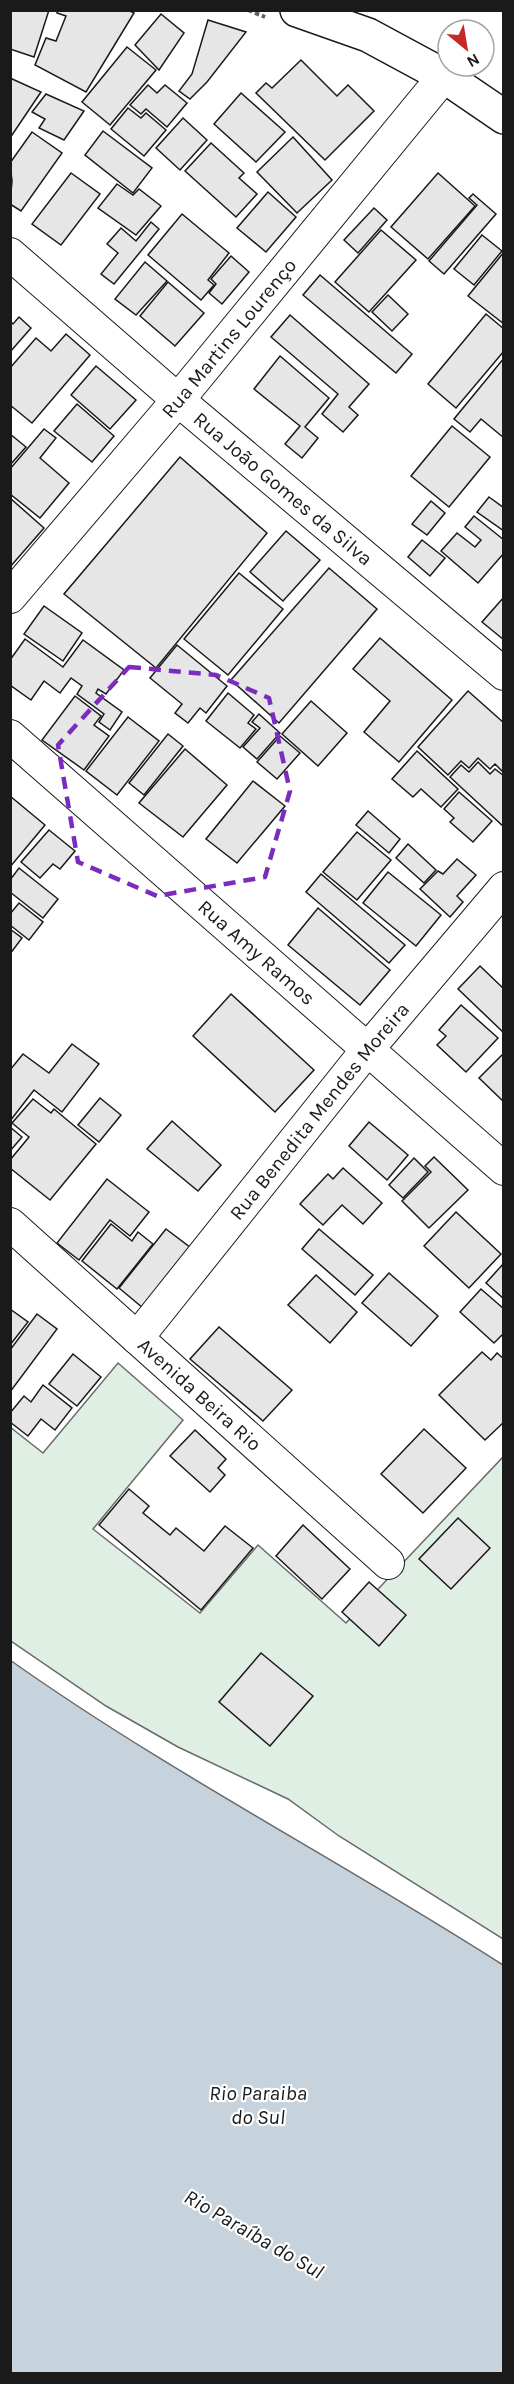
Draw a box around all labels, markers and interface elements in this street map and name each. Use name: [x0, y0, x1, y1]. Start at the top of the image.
north arrow: [436, 18, 496, 78]
text: N: [464, 49, 483, 72]
street label: Rua Martins Lourenço: [157, 254, 301, 422]
street label: Rua João Gomes da Silva: [189, 407, 377, 570]
street label: Rua Amy Ramos: [193, 895, 320, 1010]
street label: Rua Benedita Mendes Moreira: [225, 998, 414, 1224]
street label: Avenida Beira Rio: [133, 1333, 266, 1456]
water label: Rio Paraiba do Sul: [209, 2081, 307, 2129]
water label: Rio Paraíba do Sul: [180, 2184, 328, 2284]

